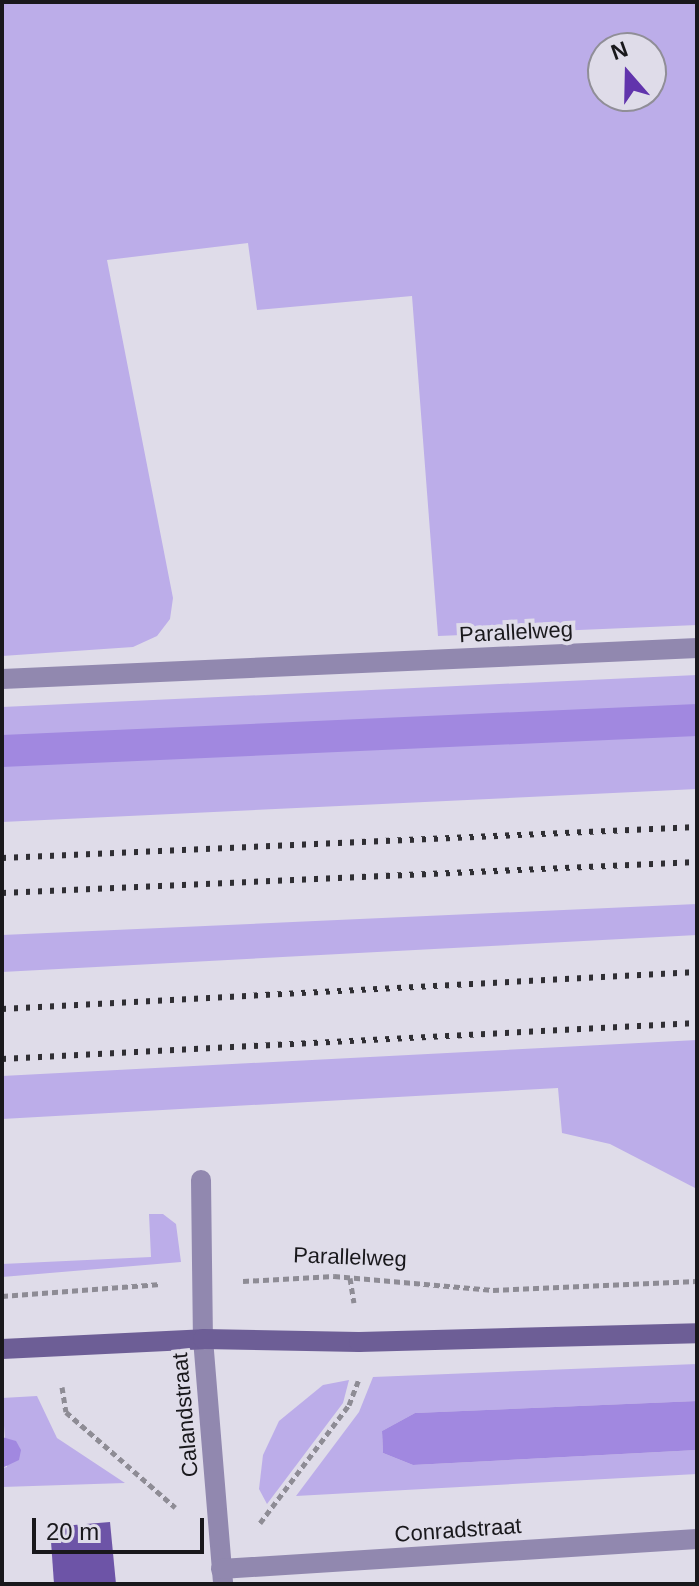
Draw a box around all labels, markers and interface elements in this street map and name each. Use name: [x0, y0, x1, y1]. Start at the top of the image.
north arrow: [587, 32, 667, 112]
text: N: [608, 36, 631, 65]
street label: Parallelweg: [459, 616, 573, 648]
street label: Parallelweg: [293, 1242, 407, 1272]
street label: Calandstraat: [166, 1352, 204, 1478]
scale bar: [36, 1502, 208, 1552]
street label: Conradstraat: [394, 1512, 522, 1548]
text: 20 m: [46, 1518, 99, 1545]

